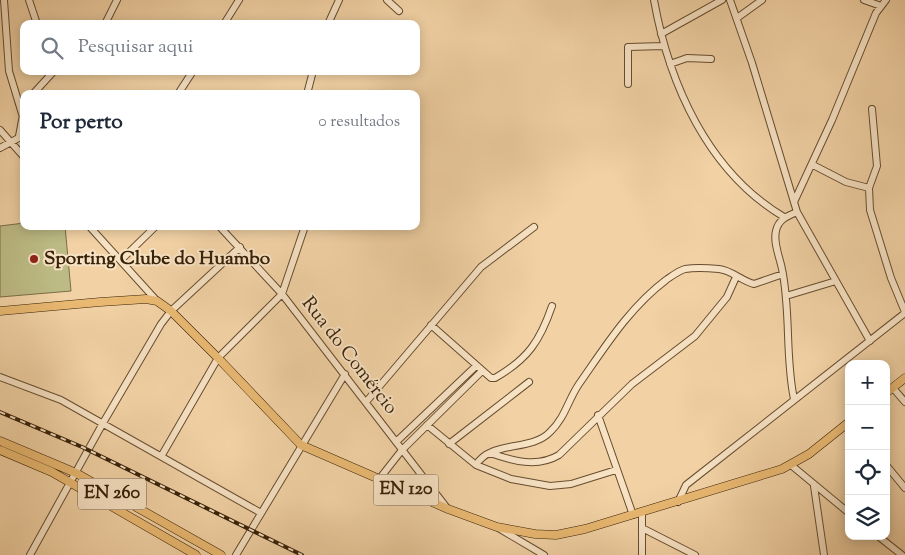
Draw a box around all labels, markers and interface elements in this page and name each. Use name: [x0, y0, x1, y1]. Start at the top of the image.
search box: [20, 20, 420, 75]
icon: search: [38, 34, 66, 62]
text: Pesquisar aqui: [78, 34, 193, 61]
text: Por perto: [40, 108, 123, 138]
text: 0 resultados: [318, 111, 400, 134]
place label: Sporting Clube do Huambo: [44, 246, 271, 273]
marker: Sporting Clube do Huambo: [28, 253, 40, 265]
street label: Rua do Comércio: [294, 291, 404, 421]
map controls: [845, 360, 890, 540]
button: +: [845, 360, 890, 405]
button: −: [845, 405, 890, 450]
button: locate: [845, 450, 890, 495]
road number: EN 120: [374, 474, 438, 506]
road number: EN 260: [78, 478, 146, 509]
button: layers: [845, 495, 890, 540]

